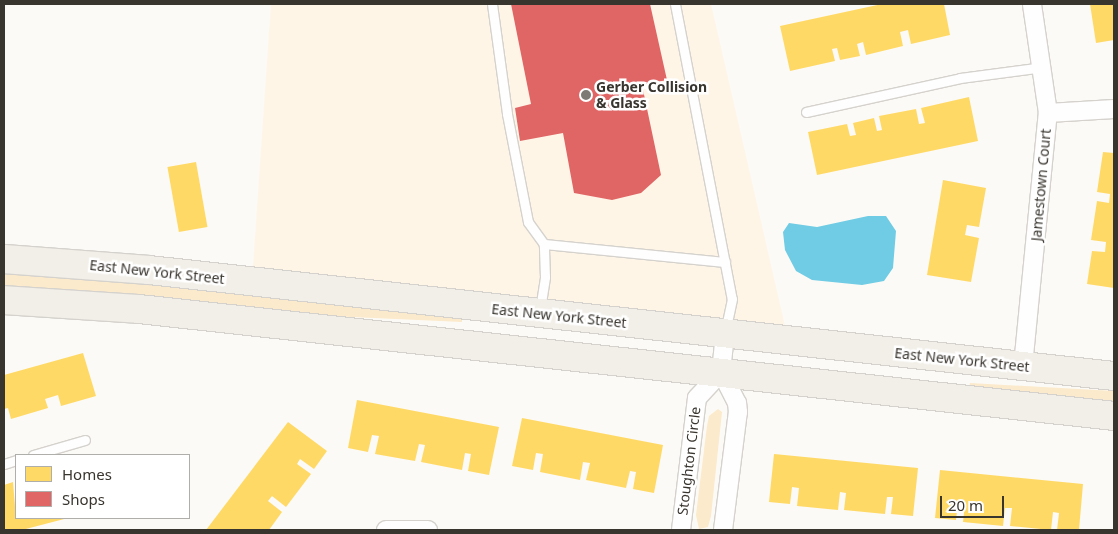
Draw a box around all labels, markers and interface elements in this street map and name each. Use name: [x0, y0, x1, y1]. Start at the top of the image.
place label: Gerber Collision & Glass: [596, 79, 707, 111]
marker: Gerber Collision & Glass: [580, 89, 592, 101]
street label: Jamestown Court: [1028, 128, 1054, 242]
street label: East New York Street: [89, 257, 225, 287]
street label: East New York Street: [491, 301, 627, 331]
street label: East New York Street: [894, 345, 1030, 375]
street label: Stoughton Circle: [674, 406, 704, 516]
legend: [15, 454, 190, 519]
text: Homes: [62, 464, 112, 484]
scale bar: [943, 486, 1007, 518]
text: Shops: [62, 489, 105, 509]
text: 20 m: [948, 495, 983, 515]

